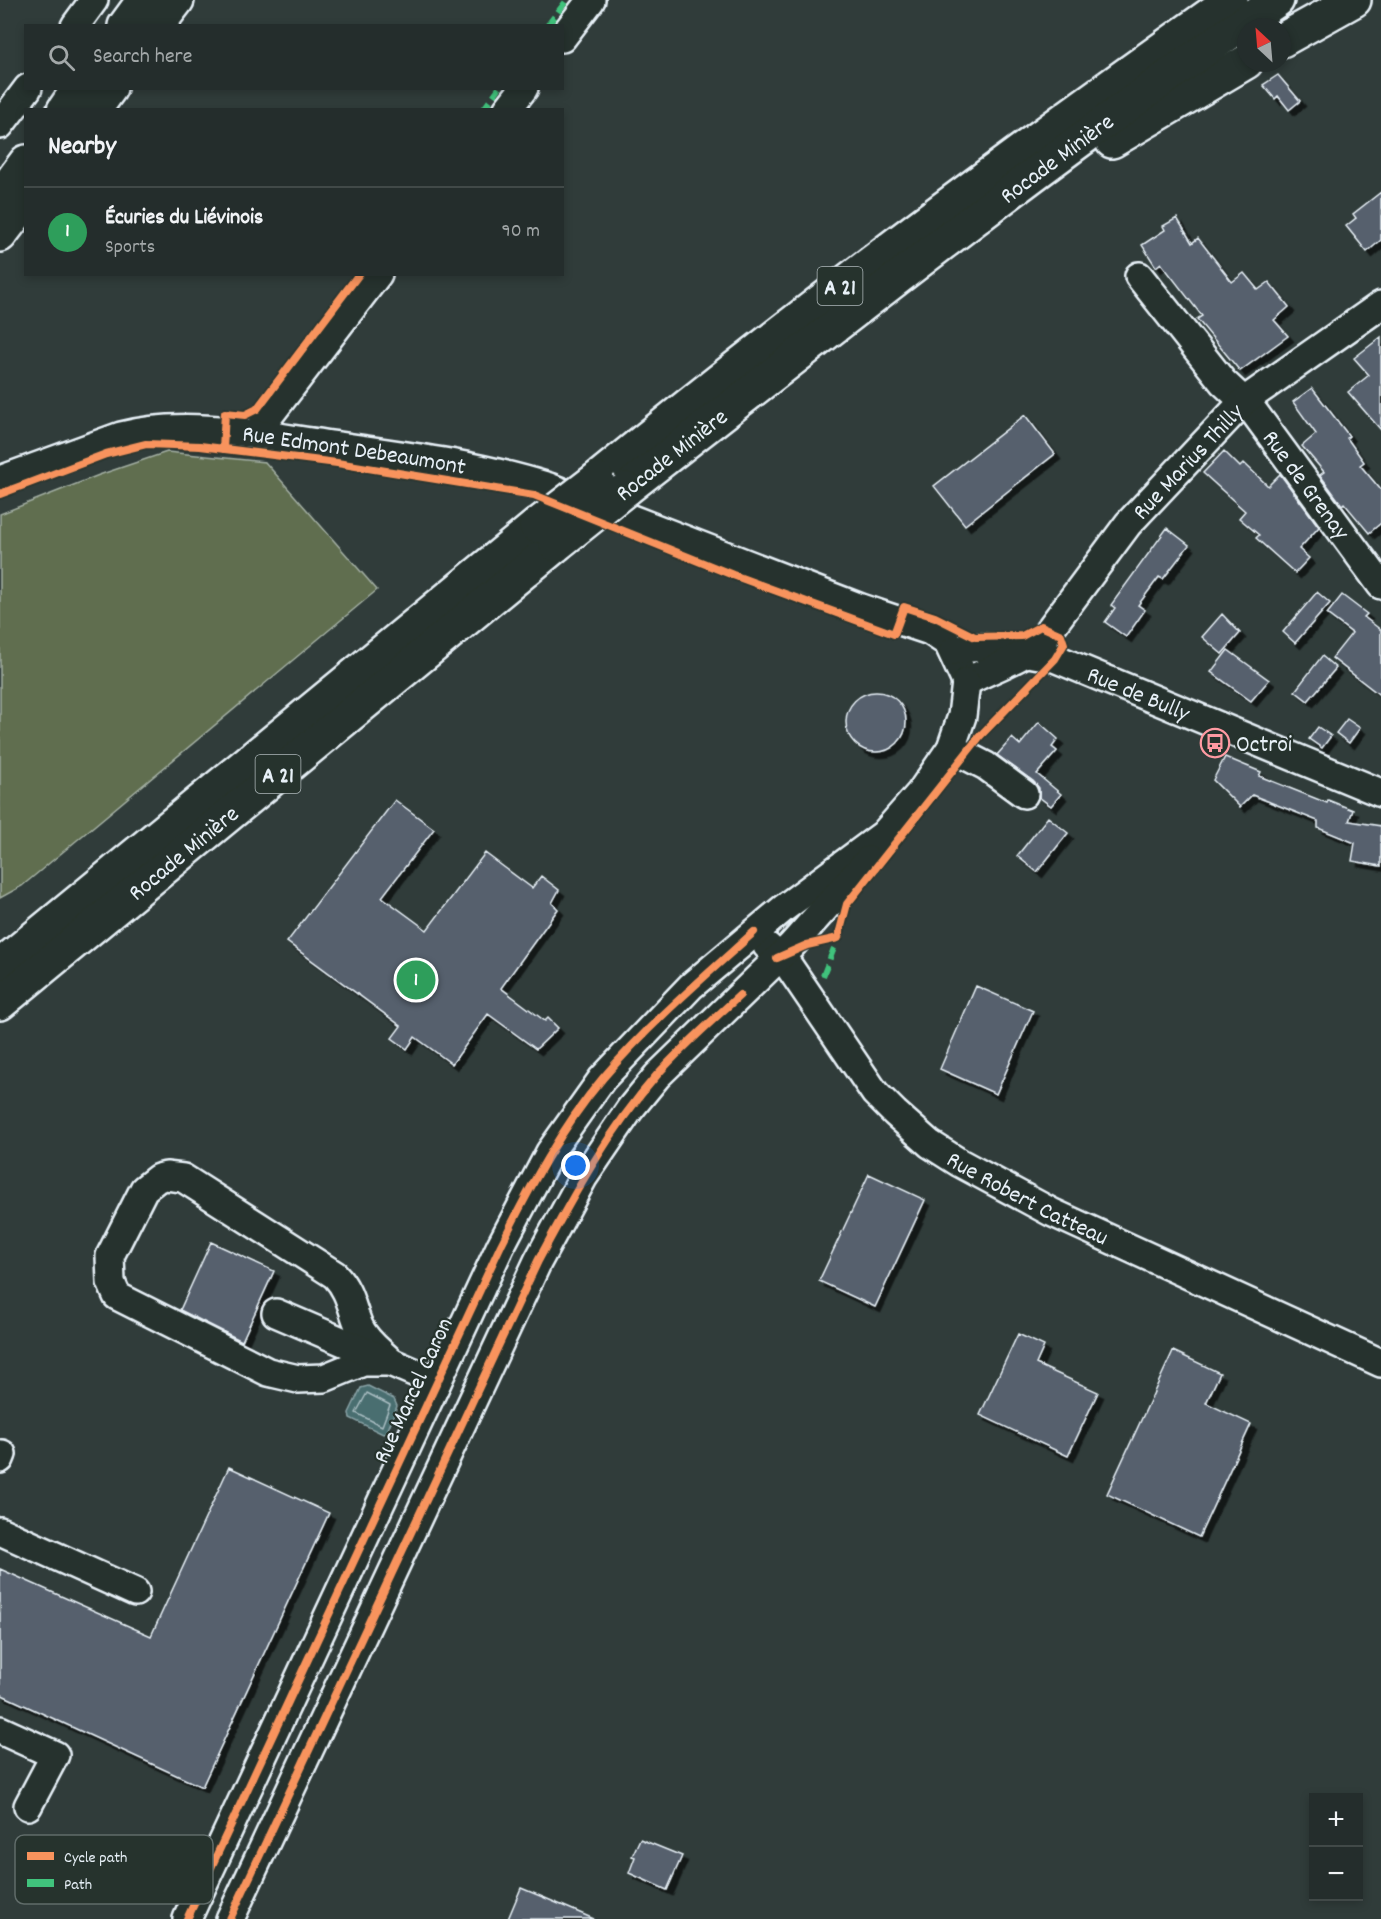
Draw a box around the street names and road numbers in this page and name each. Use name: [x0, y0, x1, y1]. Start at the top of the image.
street label: Rocade Minière: [994, 107, 1122, 214]
road number: A 21: [818, 267, 862, 305]
street label: Rue Marius Thilly: [1126, 396, 1254, 529]
street label: Rocade Minière: [609, 402, 736, 511]
street label: Rue Edmont Debeaumont: [240, 418, 469, 486]
street label: Rue de Grenay: [1253, 424, 1357, 549]
street label: Rue de Bully: [1081, 659, 1195, 733]
road number: A 21: [256, 755, 300, 793]
street label: Rocade Minière: [122, 799, 248, 910]
street label: Rue Robert Catteau: [939, 1144, 1113, 1256]
street label: Rue Marcel Caron: [366, 1313, 463, 1470]

